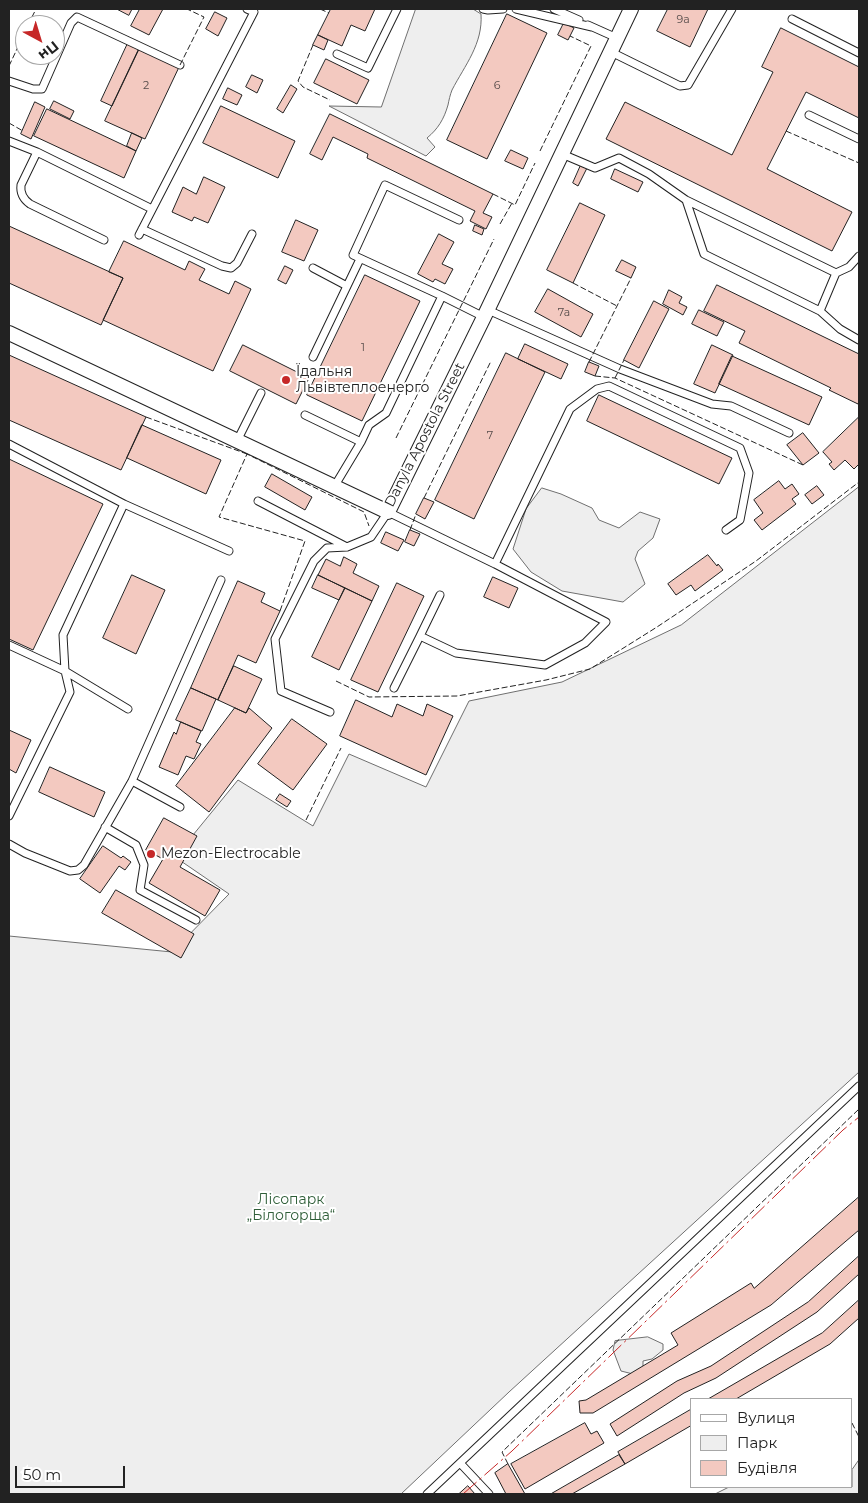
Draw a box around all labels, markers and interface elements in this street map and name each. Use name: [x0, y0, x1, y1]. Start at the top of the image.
house number: 9а: [676, 13, 690, 27]
north arrow: [15, 15, 65, 65]
text: Пн: [35, 37, 63, 65]
house number: 2: [143, 79, 149, 93]
house number: 6: [494, 79, 500, 93]
house number: 7а: [558, 306, 570, 320]
house number: 1: [361, 341, 365, 355]
street label: Danyla Apostola Street: [381, 360, 469, 510]
place label: Їдальня Львівтеплоенерго: [296, 364, 429, 397]
marker: Їдальня Львівтеплоенерго: [280, 374, 292, 386]
house number: 7: [487, 429, 493, 443]
place label: Mezon-Electrocable: [161, 846, 301, 862]
marker: Mezon-Electrocable: [145, 848, 157, 860]
park label: Лісопарк „Білогорща“: [247, 1192, 335, 1224]
legend: [690, 1398, 853, 1488]
text: Вулиця: [737, 1408, 795, 1427]
text: Парк: [737, 1433, 777, 1452]
scale bar: [18, 1456, 128, 1488]
text: Будівля: [737, 1458, 797, 1477]
text: 50 m: [23, 1465, 61, 1484]

